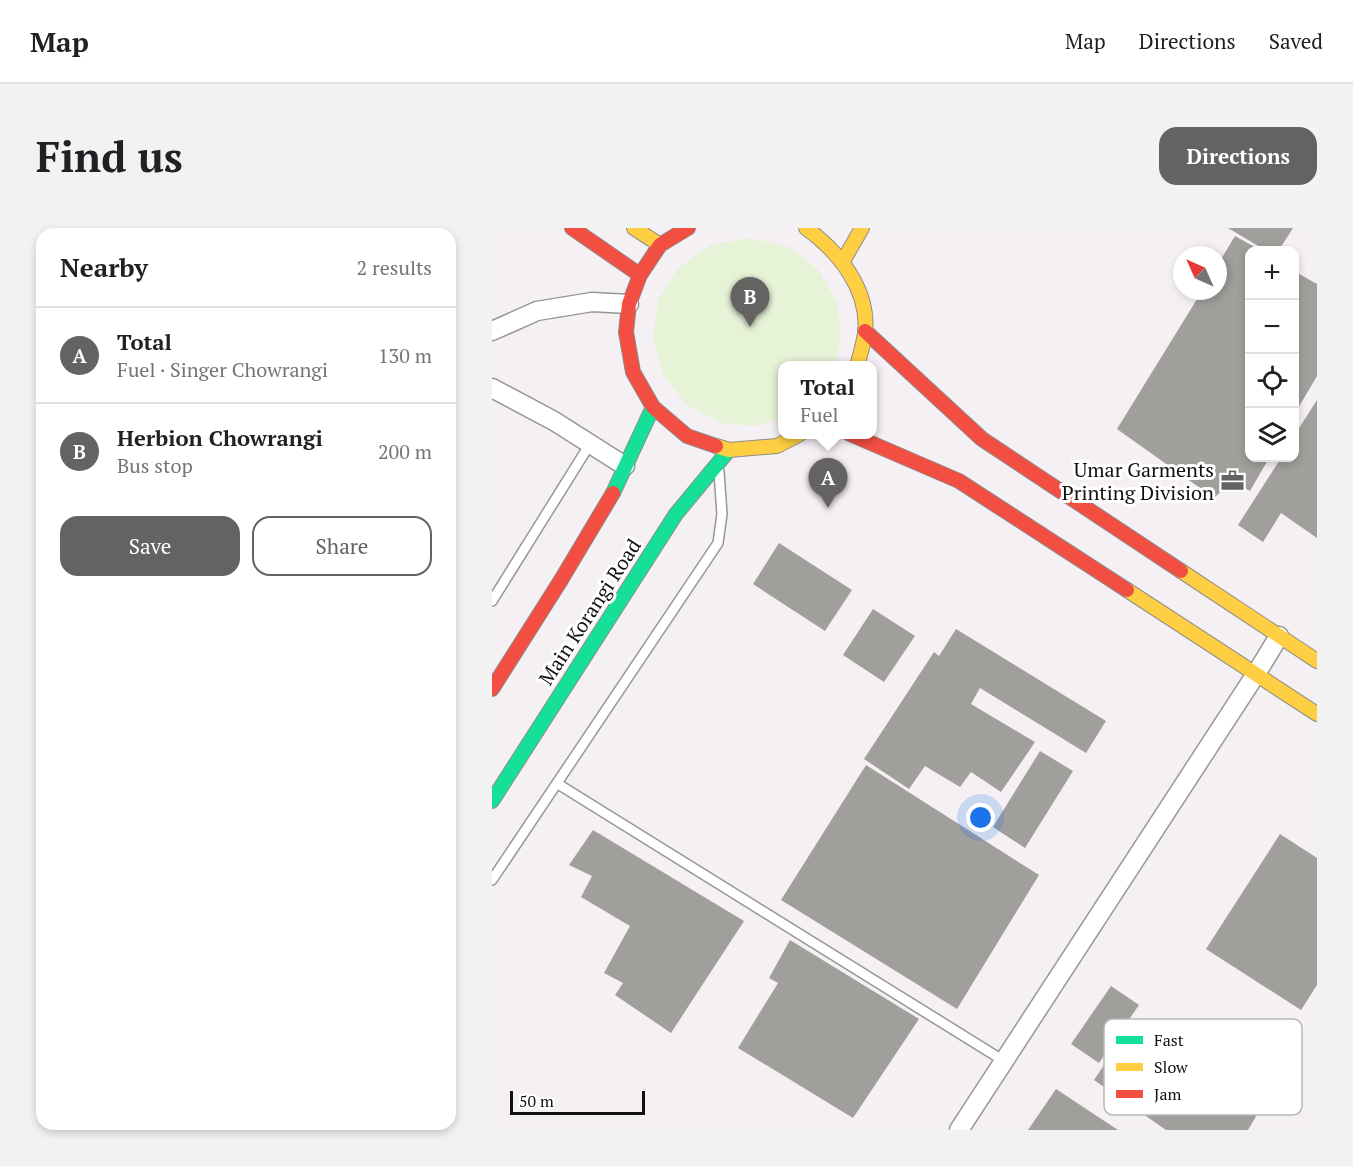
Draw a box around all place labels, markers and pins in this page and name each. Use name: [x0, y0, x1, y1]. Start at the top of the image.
pin: B: [730, 278, 770, 327]
place label: Umar Garments Printing Division: [1062, 456, 1214, 506]
pin: A: [808, 458, 848, 508]
office icon: Umar Garments Printing Division: [1219, 468, 1245, 494]

